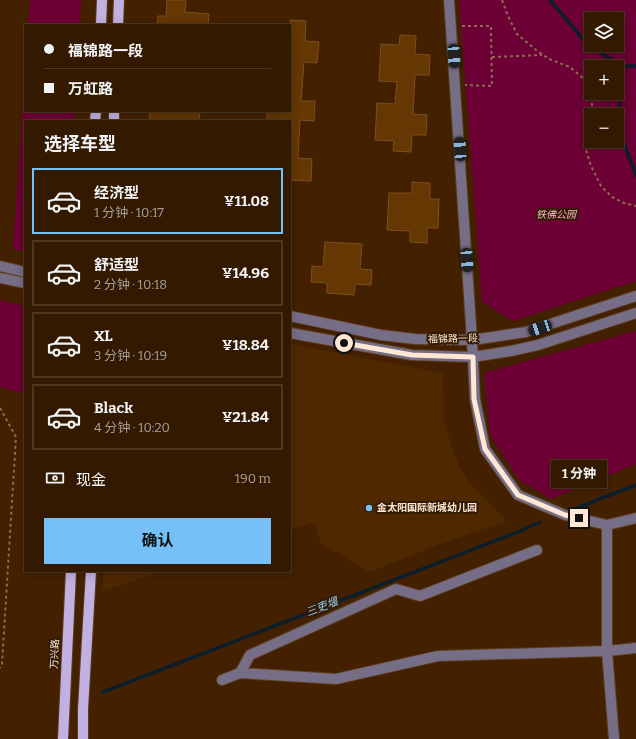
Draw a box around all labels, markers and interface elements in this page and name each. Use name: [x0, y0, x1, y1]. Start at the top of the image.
map controls: [584, 12, 624, 148]
button: layers: [584, 12, 624, 52]
text: 福锦路一段: [68, 42, 143, 60]
car: [447, 44, 461, 68]
button: +: [584, 60, 624, 100]
text: 万虹路: [68, 80, 113, 98]
button: −: [584, 108, 624, 148]
text: 选择车型: [44, 133, 116, 155]
car: [453, 137, 467, 161]
icon: car: [46, 183, 82, 219]
text: 经济型: [94, 184, 139, 202]
text: ¥11.08: [224, 192, 269, 210]
text: 1 分钟 · 10:17: [94, 205, 164, 220]
park label: 铁佛公园: [536, 209, 578, 221]
car: [460, 248, 474, 272]
icon: car: [46, 255, 82, 291]
text: 舒适型: [94, 256, 139, 274]
text: ¥14.96: [222, 264, 269, 282]
text: 2 分钟 · 10:18: [94, 277, 167, 292]
car: [527, 319, 553, 337]
icon: car: [46, 327, 82, 363]
text: XL: [94, 327, 113, 345]
street label: 福锦路一段: [428, 333, 478, 345]
route start: [335, 334, 353, 352]
text: ¥18.84: [222, 336, 269, 354]
text: 3 分钟 · 10:19: [94, 348, 167, 363]
icon: car: [46, 399, 82, 435]
text: Black: [94, 399, 133, 417]
text: ¥21.84: [222, 408, 269, 426]
text: 4 分钟 · 10:20: [94, 420, 170, 435]
callout: 1 分钟: [551, 460, 607, 488]
text: 1 分钟: [562, 466, 596, 481]
icon: cash: [44, 467, 66, 489]
text: 现金: [76, 471, 106, 489]
text: 190 m: [235, 471, 271, 486]
place label: 金太阳国际新城幼儿园: [376, 501, 477, 514]
marker: 金太阳国际新城幼儿园: [364, 503, 374, 513]
route end: [570, 509, 588, 527]
button: 确认: [44, 518, 271, 564]
water label: 三吏堰: [304, 594, 342, 619]
street label: 万兴路: [48, 639, 62, 669]

